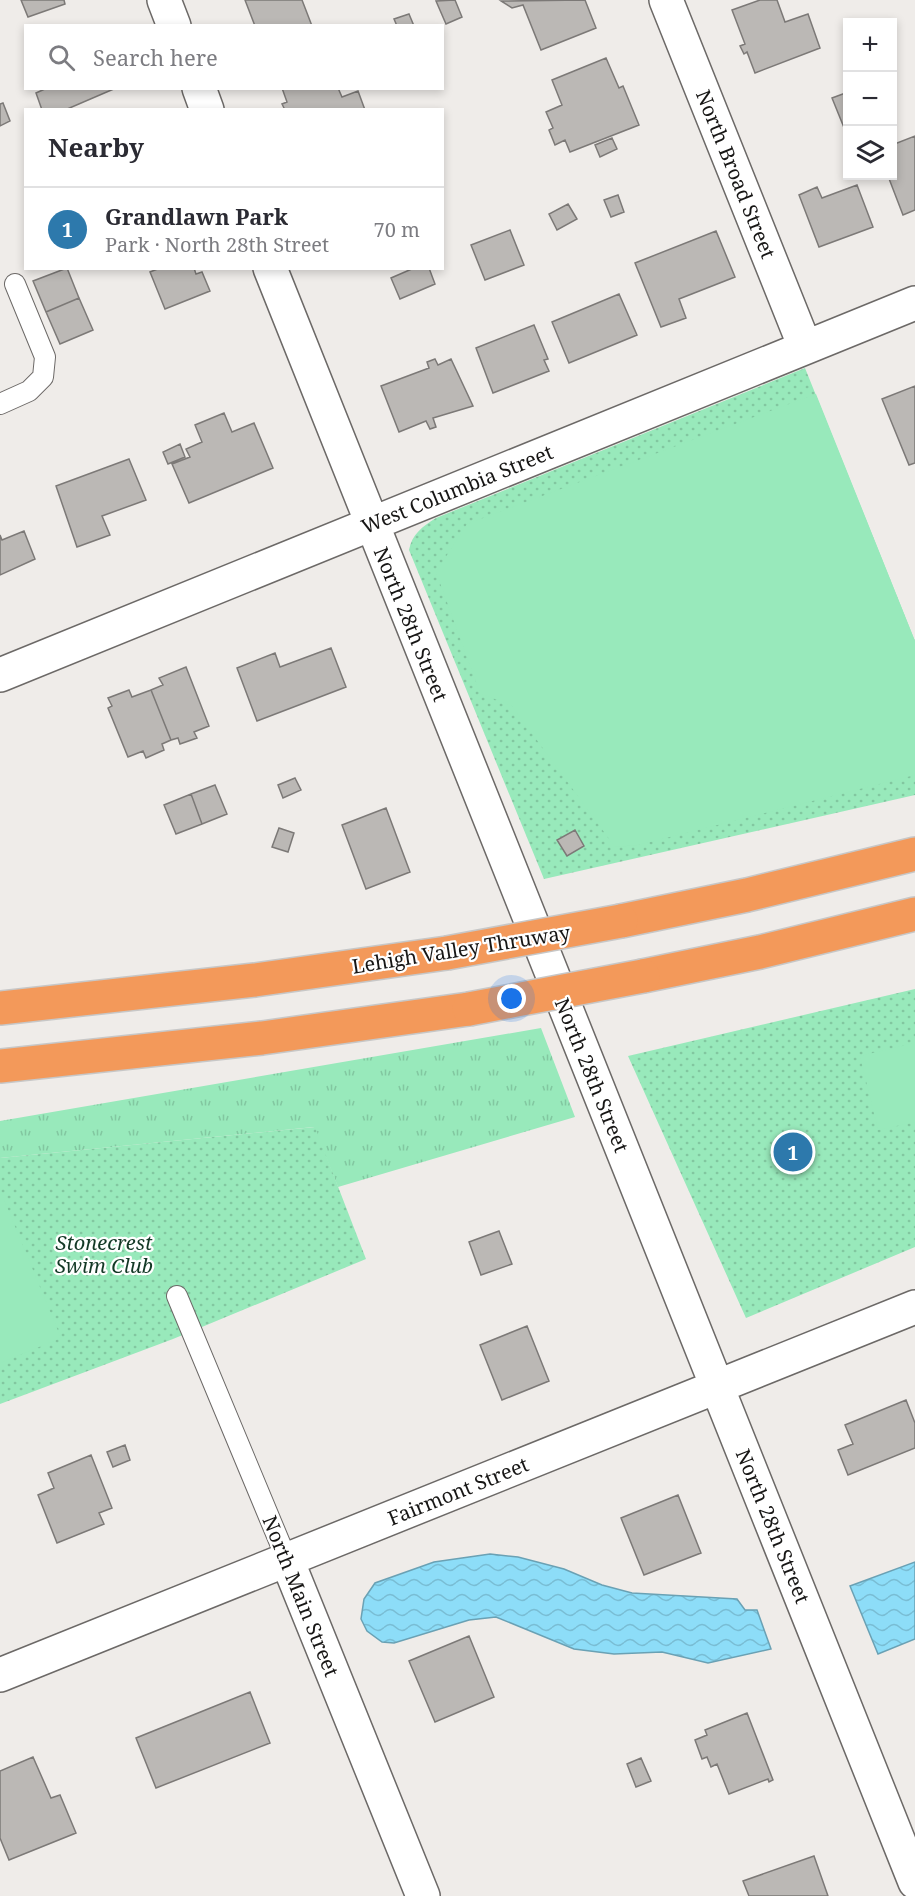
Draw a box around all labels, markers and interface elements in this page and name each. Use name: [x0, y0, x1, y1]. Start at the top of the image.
map controls: [843, 18, 897, 180]
button: +: [843, 18, 897, 72]
search box: [24, 24, 444, 90]
icon: search: [45, 41, 78, 74]
text: Search here: [93, 42, 218, 72]
button: −: [843, 72, 897, 126]
street label: North Broad Street: [690, 86, 782, 262]
button: layers: [843, 126, 897, 180]
text: Nearby: [48, 129, 144, 165]
text: Grandlawn Park: [105, 201, 288, 231]
text: 1: [62, 216, 73, 243]
text: 70 m: [374, 216, 420, 243]
text: Park · North 28th Street: [105, 231, 329, 258]
street label: West Columbia Street: [357, 438, 557, 540]
street label: North 28th Street: [368, 543, 454, 705]
street label: Lehigh Valley Thruway: [350, 918, 573, 980]
your location: [497, 984, 526, 1013]
street label: North 28th Street: [549, 994, 635, 1156]
pin: 1: [774, 1130, 812, 1174]
park label: Stonecrest Swim Club: [55, 1229, 153, 1279]
street label: North 28th Street: [730, 1445, 816, 1607]
street label: Fairmont Street: [384, 1450, 532, 1532]
street label: North Main Street: [256, 1511, 346, 1681]

